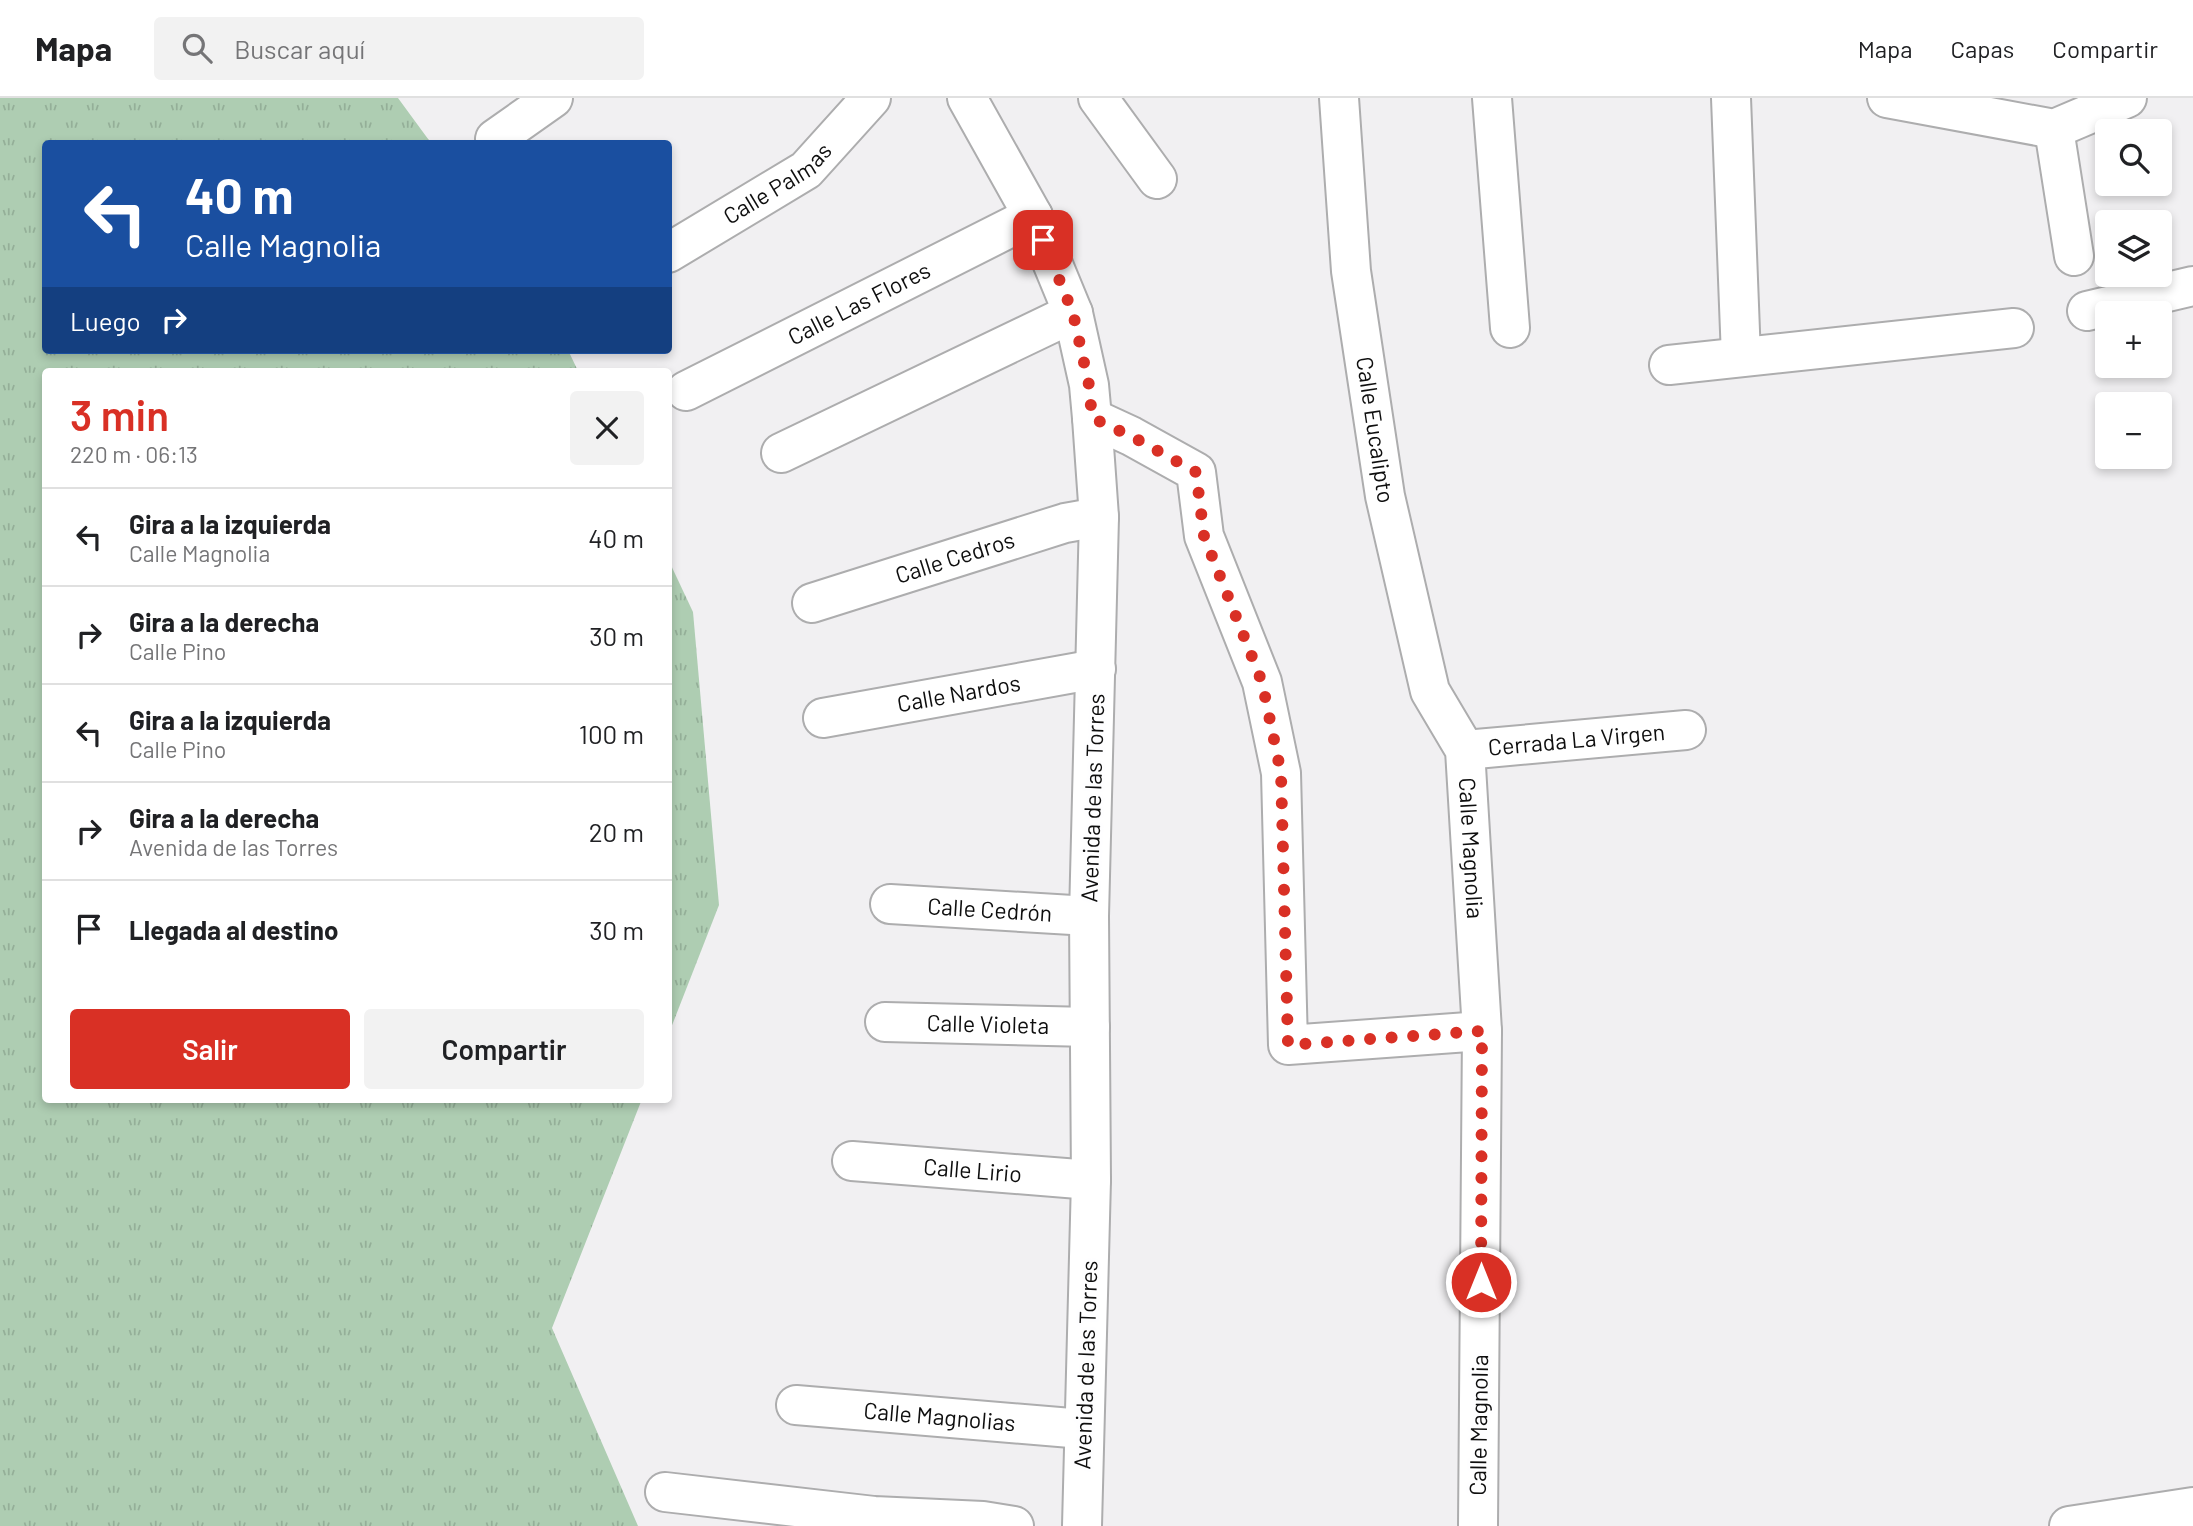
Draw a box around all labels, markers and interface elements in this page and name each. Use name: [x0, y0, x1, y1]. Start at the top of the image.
search box: [154, 17, 644, 80]
text: Mapa: [35, 28, 112, 68]
icon: search: [178, 29, 216, 67]
text: Buscar aquí: [234, 33, 365, 64]
text: Mapa: [1858, 34, 1913, 63]
text: Capas: [1951, 34, 2014, 63]
text: Compartir: [2052, 34, 2158, 63]
map controls: [2095, 119, 2172, 469]
button: search: [2095, 119, 2172, 196]
street label: Calle Palmas: [718, 136, 837, 229]
text: 40 m: [185, 165, 293, 224]
icon: left: [70, 168, 161, 259]
pin: [1013, 210, 1073, 270]
button: layers: [2095, 210, 2172, 287]
icon: arrive: [1024, 221, 1062, 259]
text: Calle Magnolia: [185, 225, 381, 263]
street label: Calle Las Flores: [783, 255, 935, 350]
icon: right: [155, 301, 193, 339]
button: +: [2095, 301, 2172, 378]
text: Luego: [70, 305, 141, 336]
street label: Calle Eucalipto: [1351, 355, 1401, 506]
text: 3 min: [70, 389, 169, 439]
button: close: [570, 391, 644, 465]
button: −: [2095, 392, 2172, 469]
text: 220 m · 06:13: [70, 440, 198, 468]
text: Gira a la izquierda: [129, 508, 331, 539]
icon: left: [70, 518, 108, 556]
text: 40 m: [588, 522, 644, 553]
street label: Calle Cedros: [892, 525, 1018, 589]
text: Calle Magnolia: [129, 539, 270, 567]
text: Gira a la derecha: [129, 606, 319, 637]
icon: right: [70, 616, 108, 654]
text: 30 m: [589, 620, 644, 651]
text: Calle Pino: [129, 637, 226, 665]
street label: Calle Nardos: [895, 668, 1023, 717]
street label: Avenida de las Torres: [1074, 693, 1110, 903]
text: Gira a la izquierda: [129, 704, 331, 735]
icon: left: [70, 714, 108, 752]
street label: Cerrada La Virgen: [1487, 717, 1666, 761]
text: 100 m: [579, 718, 644, 749]
text: Calle Pino: [129, 735, 226, 763]
street label: Calle Magnolia: [1454, 777, 1490, 919]
text: Gira a la derecha: [129, 802, 319, 833]
icon: right: [70, 812, 108, 850]
text: 20 m: [589, 816, 644, 847]
text: Avenida de las Torres: [129, 833, 338, 861]
street label: Calle Cedrón: [927, 891, 1053, 927]
icon: arrive: [70, 910, 108, 948]
text: Llegada al destino: [129, 914, 338, 945]
text: 30 m: [589, 914, 644, 945]
street label: Calle Violeta: [926, 1008, 1050, 1039]
button: Salir: [70, 1009, 350, 1089]
button: Compartir: [364, 1009, 644, 1089]
street label: Calle Lirio: [922, 1152, 1023, 1187]
position arrow: [1444, 1245, 1518, 1319]
street label: Avenida de las Torres: [1067, 1260, 1103, 1470]
street label: Calle Magnolia: [1463, 1354, 1493, 1496]
street label: Calle Magnolias: [862, 1396, 1017, 1436]

